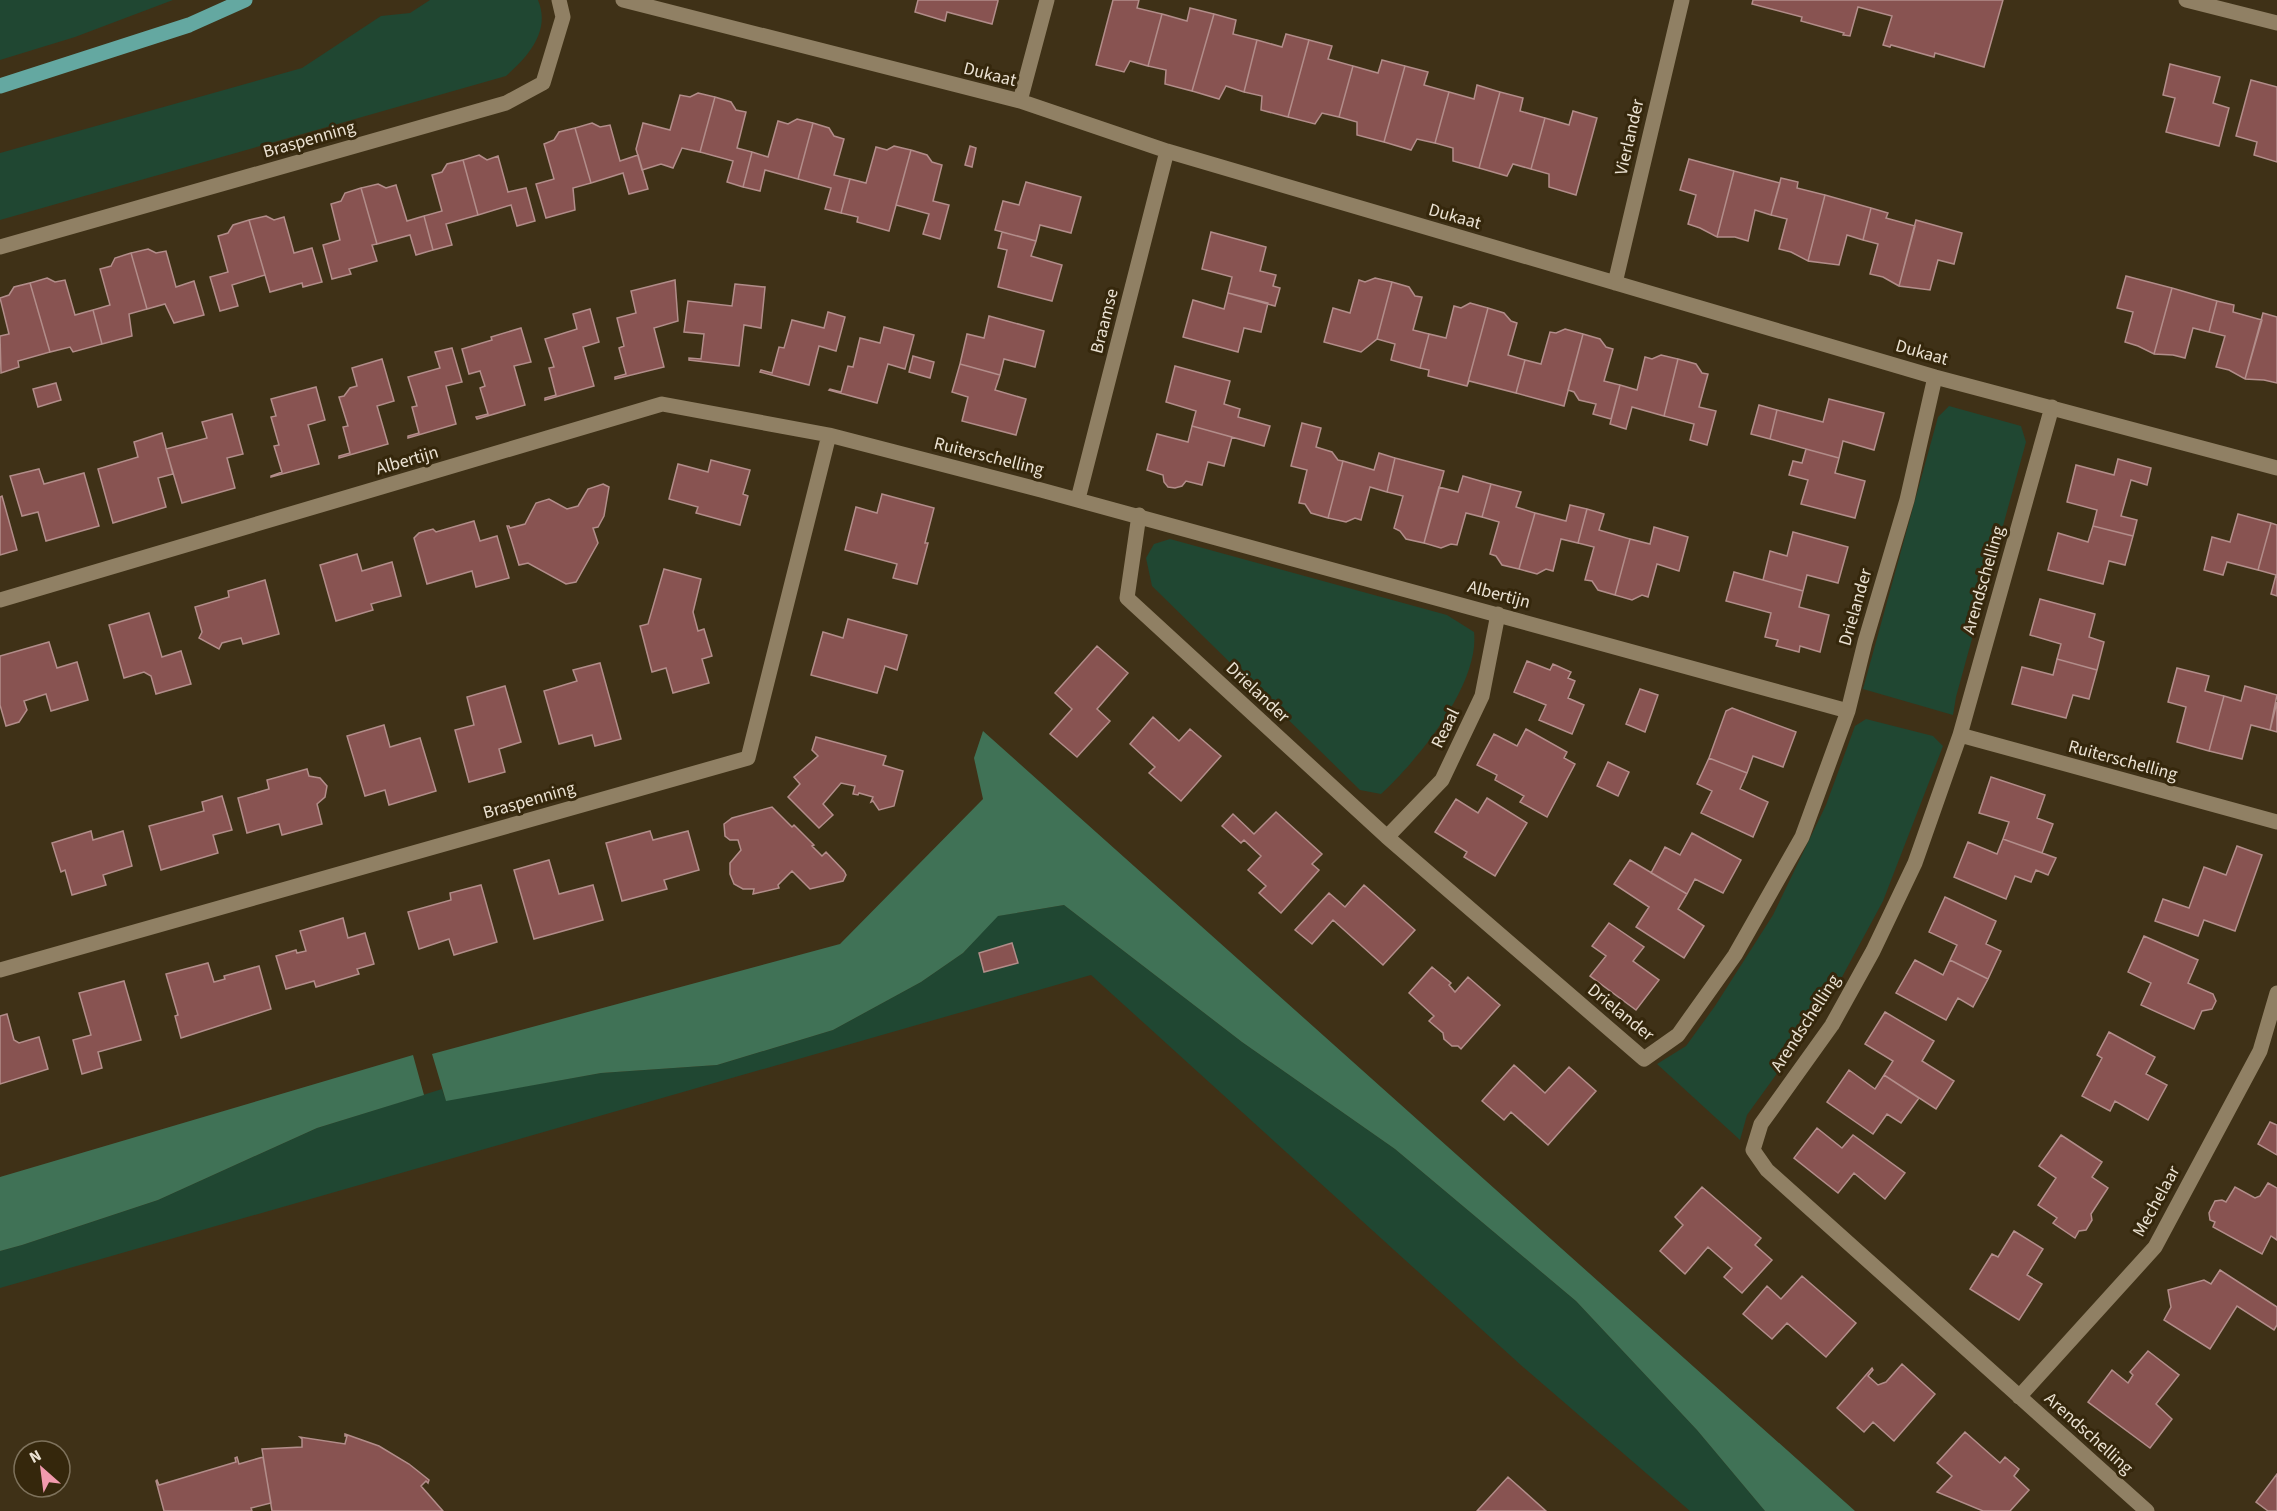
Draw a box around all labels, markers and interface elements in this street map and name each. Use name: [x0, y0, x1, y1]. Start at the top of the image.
street label: Dukaat: [961, 56, 1019, 93]
street label: Vierlander: [1609, 96, 1651, 178]
street label: Braspenning: [260, 114, 358, 165]
street label: Dukaat: [1426, 197, 1484, 236]
street label: Braamse: [1084, 286, 1125, 356]
street label: Dukaat: [1893, 333, 1951, 372]
street label: Ruiterschelling: [931, 431, 1046, 482]
street label: Albertijn: [373, 440, 441, 481]
street label: Arendschelling: [1956, 523, 2011, 637]
street label: Drielander: [1833, 565, 1879, 649]
street label: Albertijn: [1465, 574, 1533, 615]
street label: Drielander: [1220, 656, 1296, 729]
street label: Reaal: [1425, 704, 1466, 752]
street label: Ruiterschelling: [2065, 734, 2180, 787]
street label: Braspenning: [480, 775, 578, 826]
street label: Arendschelling: [1765, 970, 1846, 1077]
street label: Drielander: [1582, 978, 1660, 1048]
street label: Mechelaar: [2127, 1160, 2187, 1241]
street label: Arendschelling: [2039, 1387, 2139, 1480]
north arrow: [12, 1439, 72, 1499]
text: N: [26, 1444, 45, 1469]

